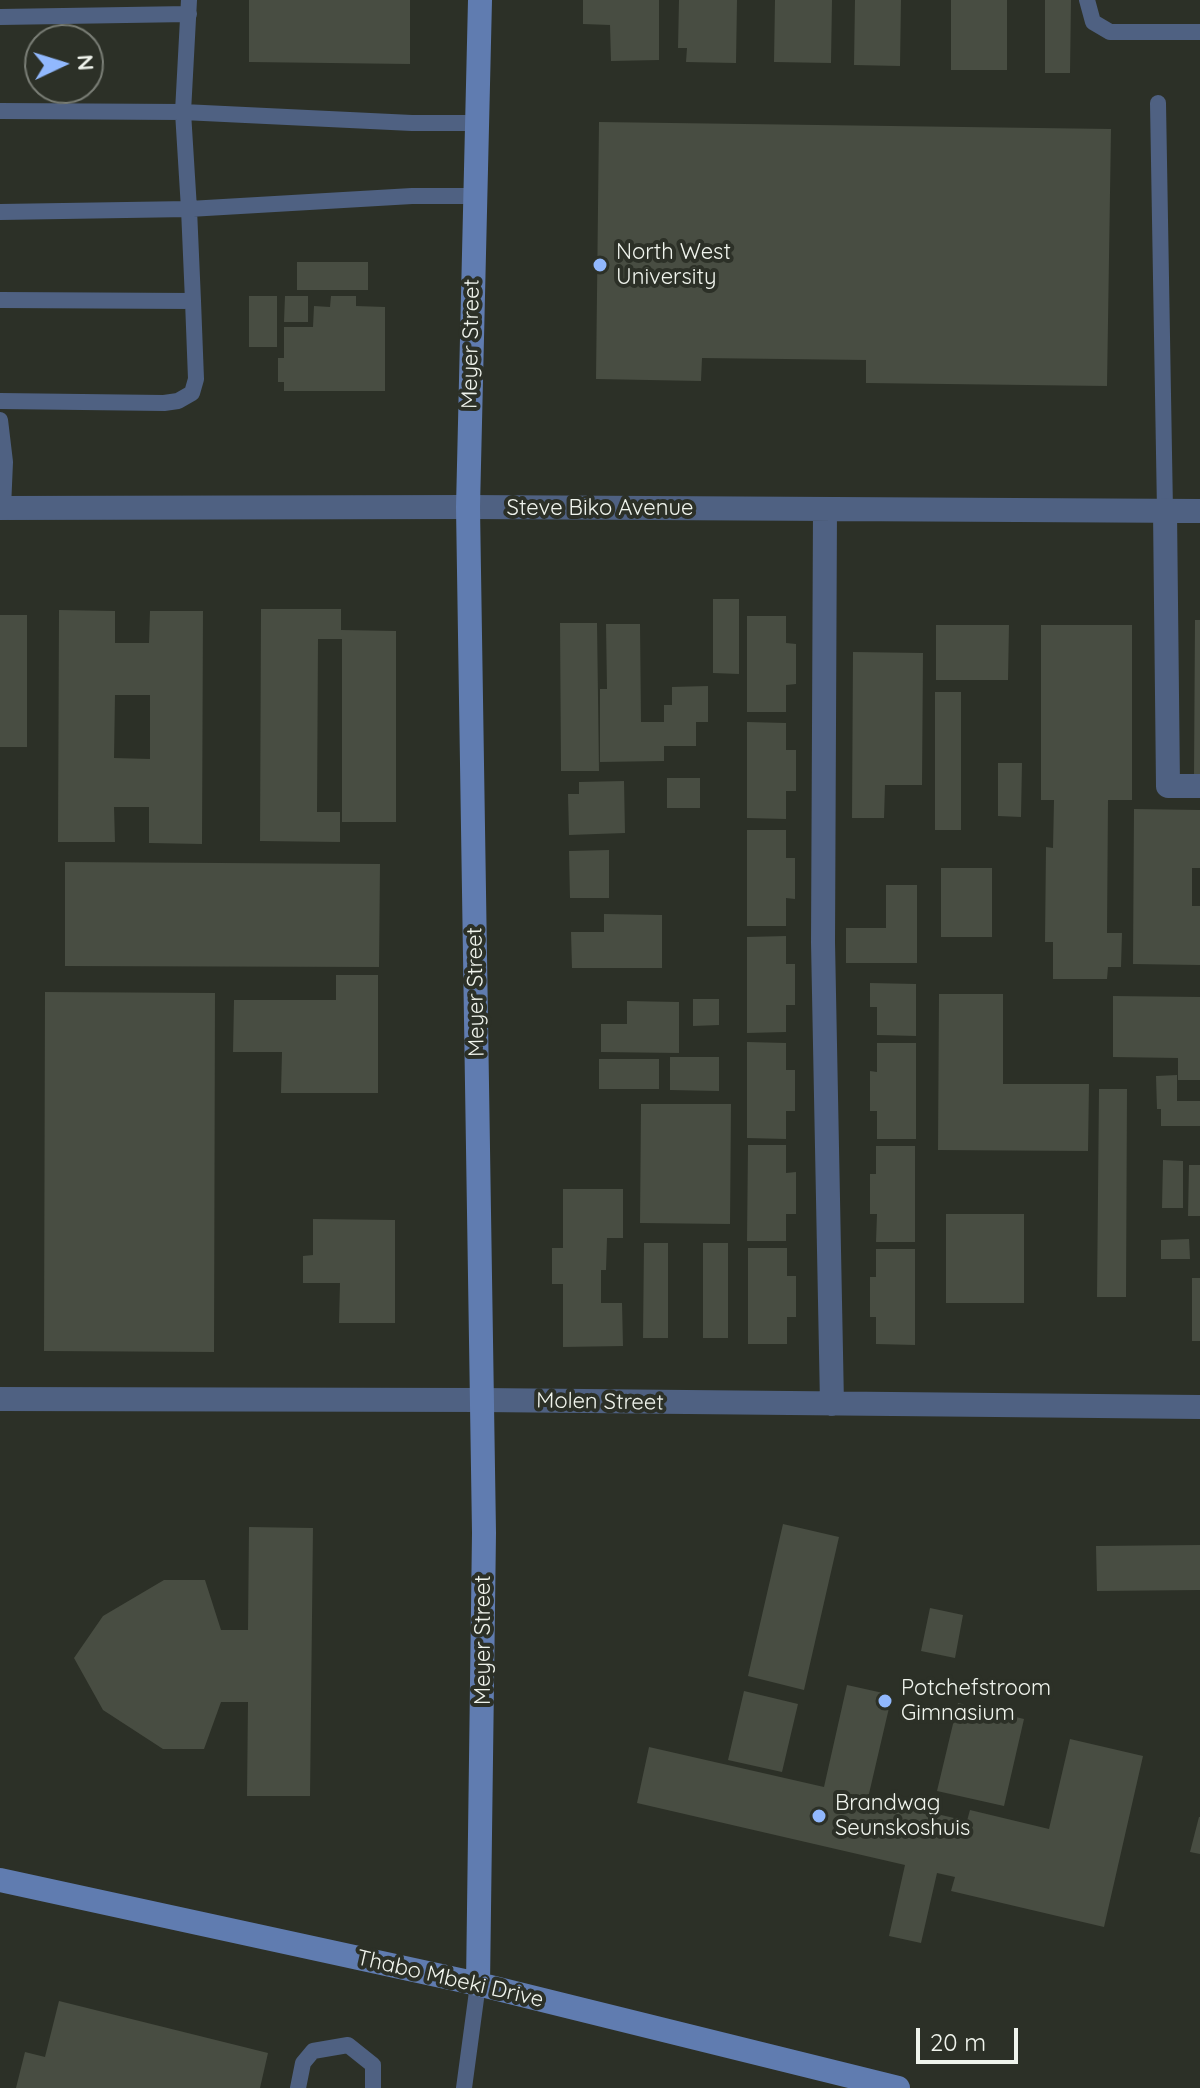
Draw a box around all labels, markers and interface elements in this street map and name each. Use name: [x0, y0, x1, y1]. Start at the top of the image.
north arrow: [24, 24, 104, 104]
text: N: [71, 53, 100, 72]
place label: North West University: [616, 239, 731, 290]
marker: North West University: [591, 256, 609, 274]
street label: Meyer Street: [457, 279, 485, 409]
street label: Steve Biko Avenue: [507, 495, 693, 521]
street label: Meyer Street: [462, 927, 490, 1057]
street label: Molen Street: [536, 1388, 664, 1416]
street label: Meyer Street: [470, 1575, 496, 1705]
place label: Potchefstroom Gimnasium: [901, 1675, 1051, 1726]
marker: Potchefstroom Gimnasium: [876, 1692, 894, 1710]
place label: Brandwag Seunskoshuis: [835, 1790, 970, 1842]
marker: Brandwag Seunskoshuis: [810, 1807, 828, 1825]
street label: Thabo Mbeki Drive: [354, 1945, 546, 2013]
scale bar: [920, 2012, 1022, 2062]
text: 20 m: [930, 2027, 986, 2057]

